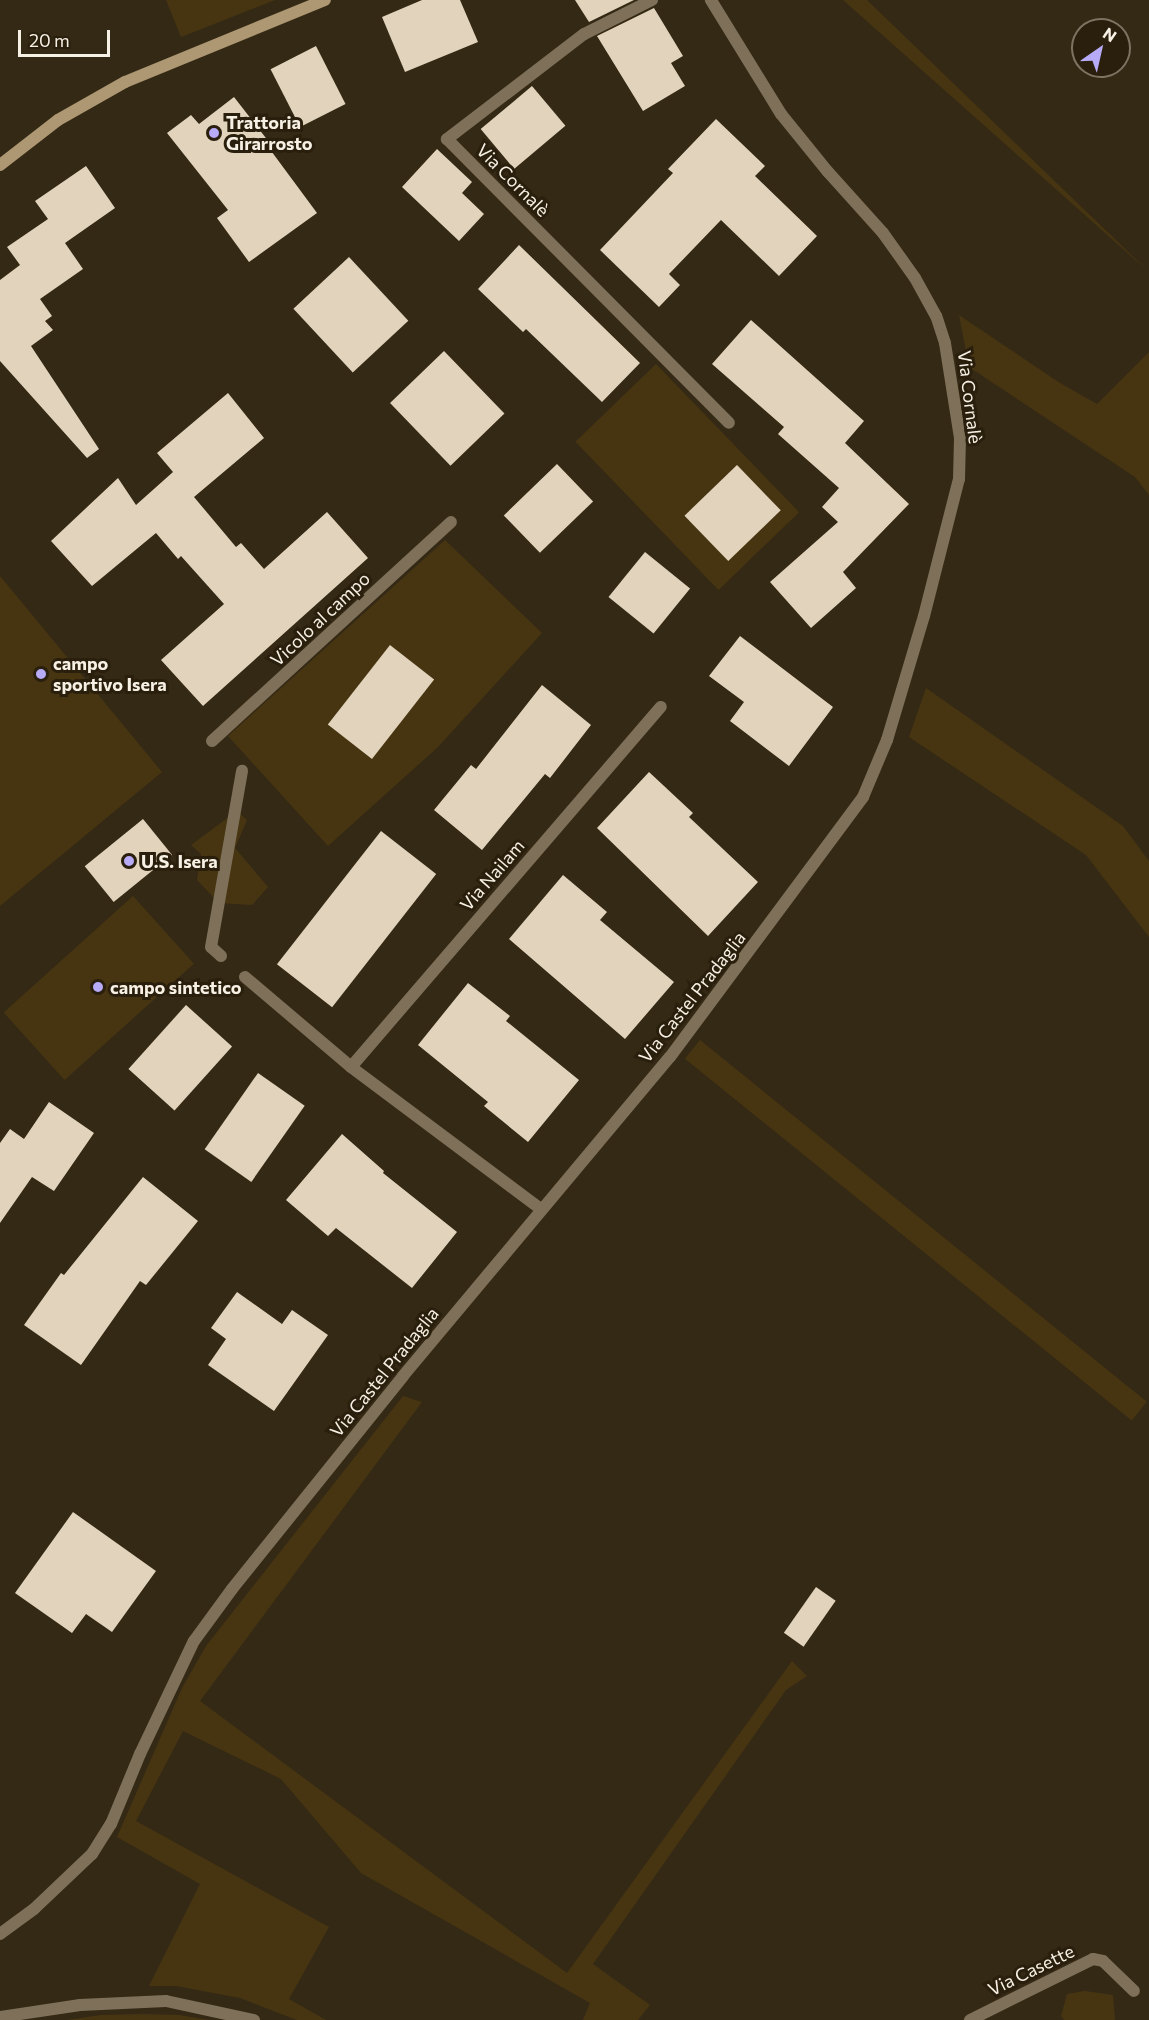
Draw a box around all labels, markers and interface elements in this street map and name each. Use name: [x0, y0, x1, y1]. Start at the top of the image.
scale bar: [21, 18, 112, 56]
north arrow: [1071, 18, 1131, 78]
text: N: [1100, 23, 1121, 46]
text: 20 m: [29, 29, 70, 51]
place label: Trattoria Girarrosto: [226, 112, 313, 154]
marker: Trattoria Girarrosto: [207, 126, 221, 140]
street label: Via Cornalè: [472, 139, 554, 221]
street label: Via Cornalè: [954, 349, 986, 445]
street label: Vicolo al campo: [266, 567, 374, 671]
place label: campo sportivo Isera: [53, 653, 167, 696]
marker: campo sportivo Isera: [34, 667, 48, 681]
street label: Via Nailam: [455, 835, 529, 915]
place label: U.S. Isera: [141, 850, 218, 872]
marker: U.S. Isera: [122, 854, 136, 868]
street label: Via Castel Pradaglia: [634, 927, 750, 1067]
place label: campo sintetico: [110, 976, 242, 998]
marker: campo sintetico: [91, 980, 105, 994]
street label: Via Castel Pradaglia: [325, 1303, 443, 1441]
street label: Via Casette: [984, 1940, 1078, 2000]

